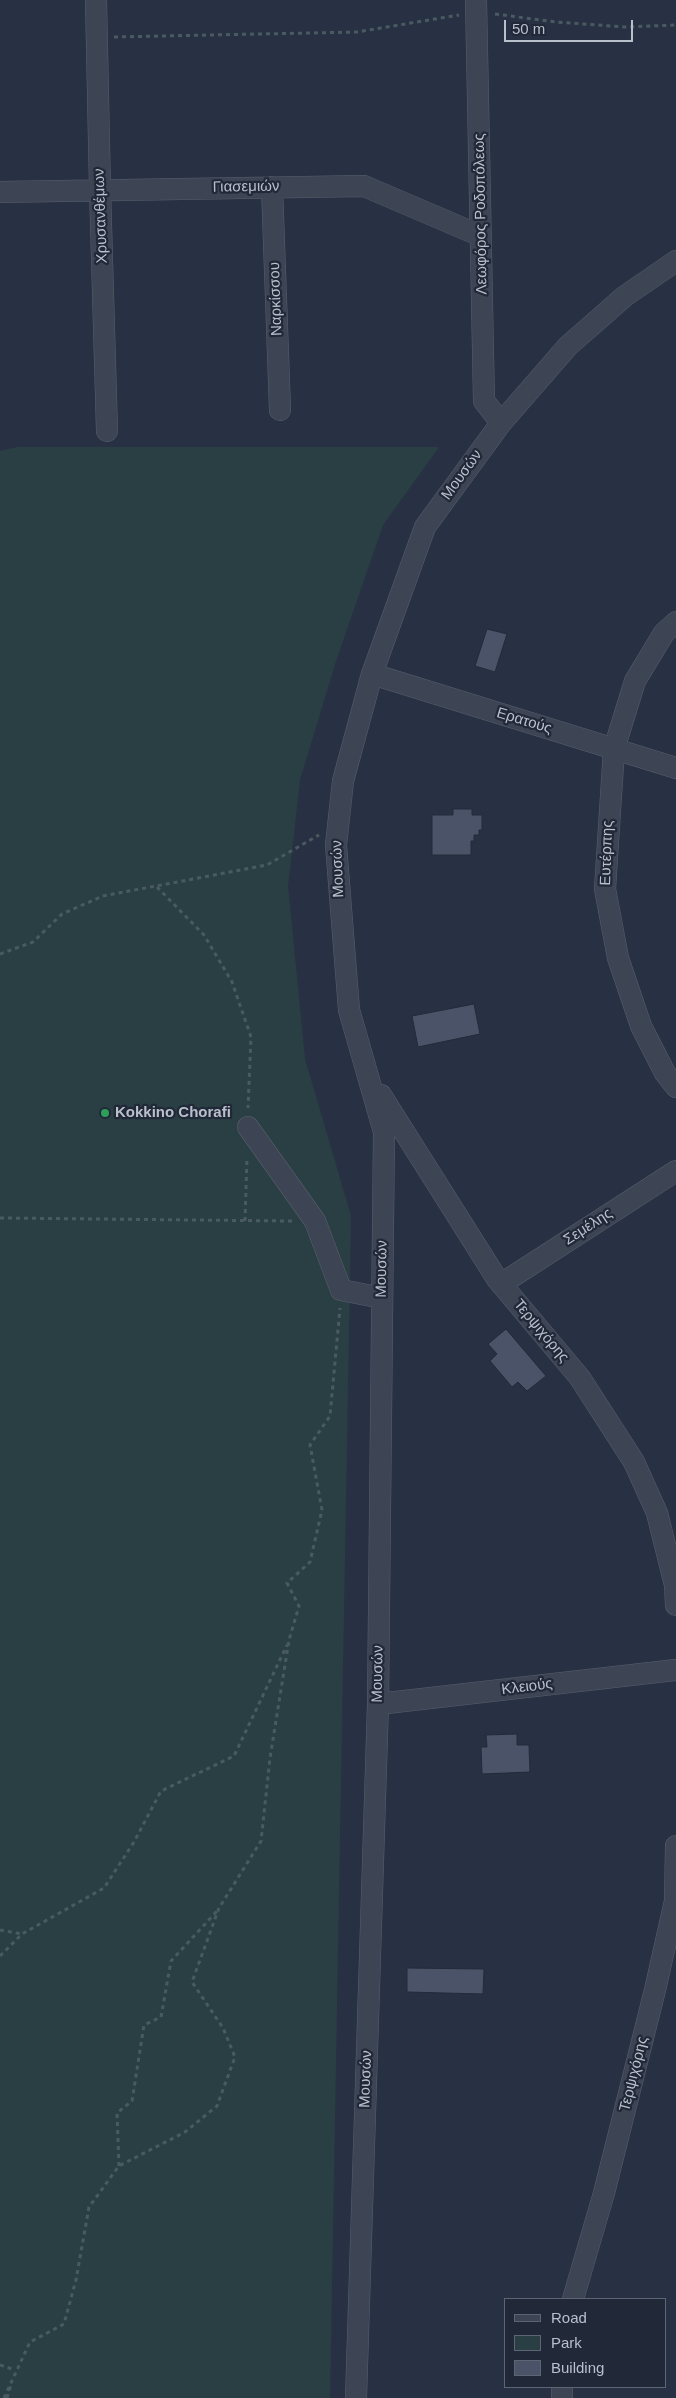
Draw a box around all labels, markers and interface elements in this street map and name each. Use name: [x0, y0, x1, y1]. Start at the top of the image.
scale bar: [506, 10, 635, 42]
text: 50 m: [512, 20, 545, 37]
street label: Λεωφόρος Ροδοπόλεως: [471, 133, 491, 295]
street label: Χρυσανθέμων: [90, 168, 112, 264]
street label: Γιασεμιών: [212, 177, 280, 197]
street label: Ναρκίσσου: [266, 262, 286, 336]
street label: Μουσών: [438, 446, 486, 504]
street label: Ερατούς: [494, 704, 554, 738]
street label: Ευτέρπης: [597, 820, 617, 886]
street label: Μουσών: [328, 840, 348, 898]
place label: Kokkino Chorafi: [115, 1104, 231, 1122]
marker: Kokkino Chorafi: [99, 1107, 111, 1119]
street label: Σεμέλης: [560, 1205, 616, 1249]
street label: Μουσών: [372, 1240, 392, 1298]
street label: Τερψιχόρης: [509, 1296, 573, 1366]
street label: Μουσών: [368, 1645, 388, 1703]
street label: Κλειούς: [500, 1675, 554, 1699]
street label: Τερψιχόρης: [616, 2035, 652, 2113]
street label: Μουσών: [356, 2050, 376, 2108]
legend: [503, 2298, 666, 2388]
text: Road: [551, 2309, 587, 2326]
text: Park: [551, 2334, 582, 2351]
text: Building: [551, 2359, 604, 2376]

